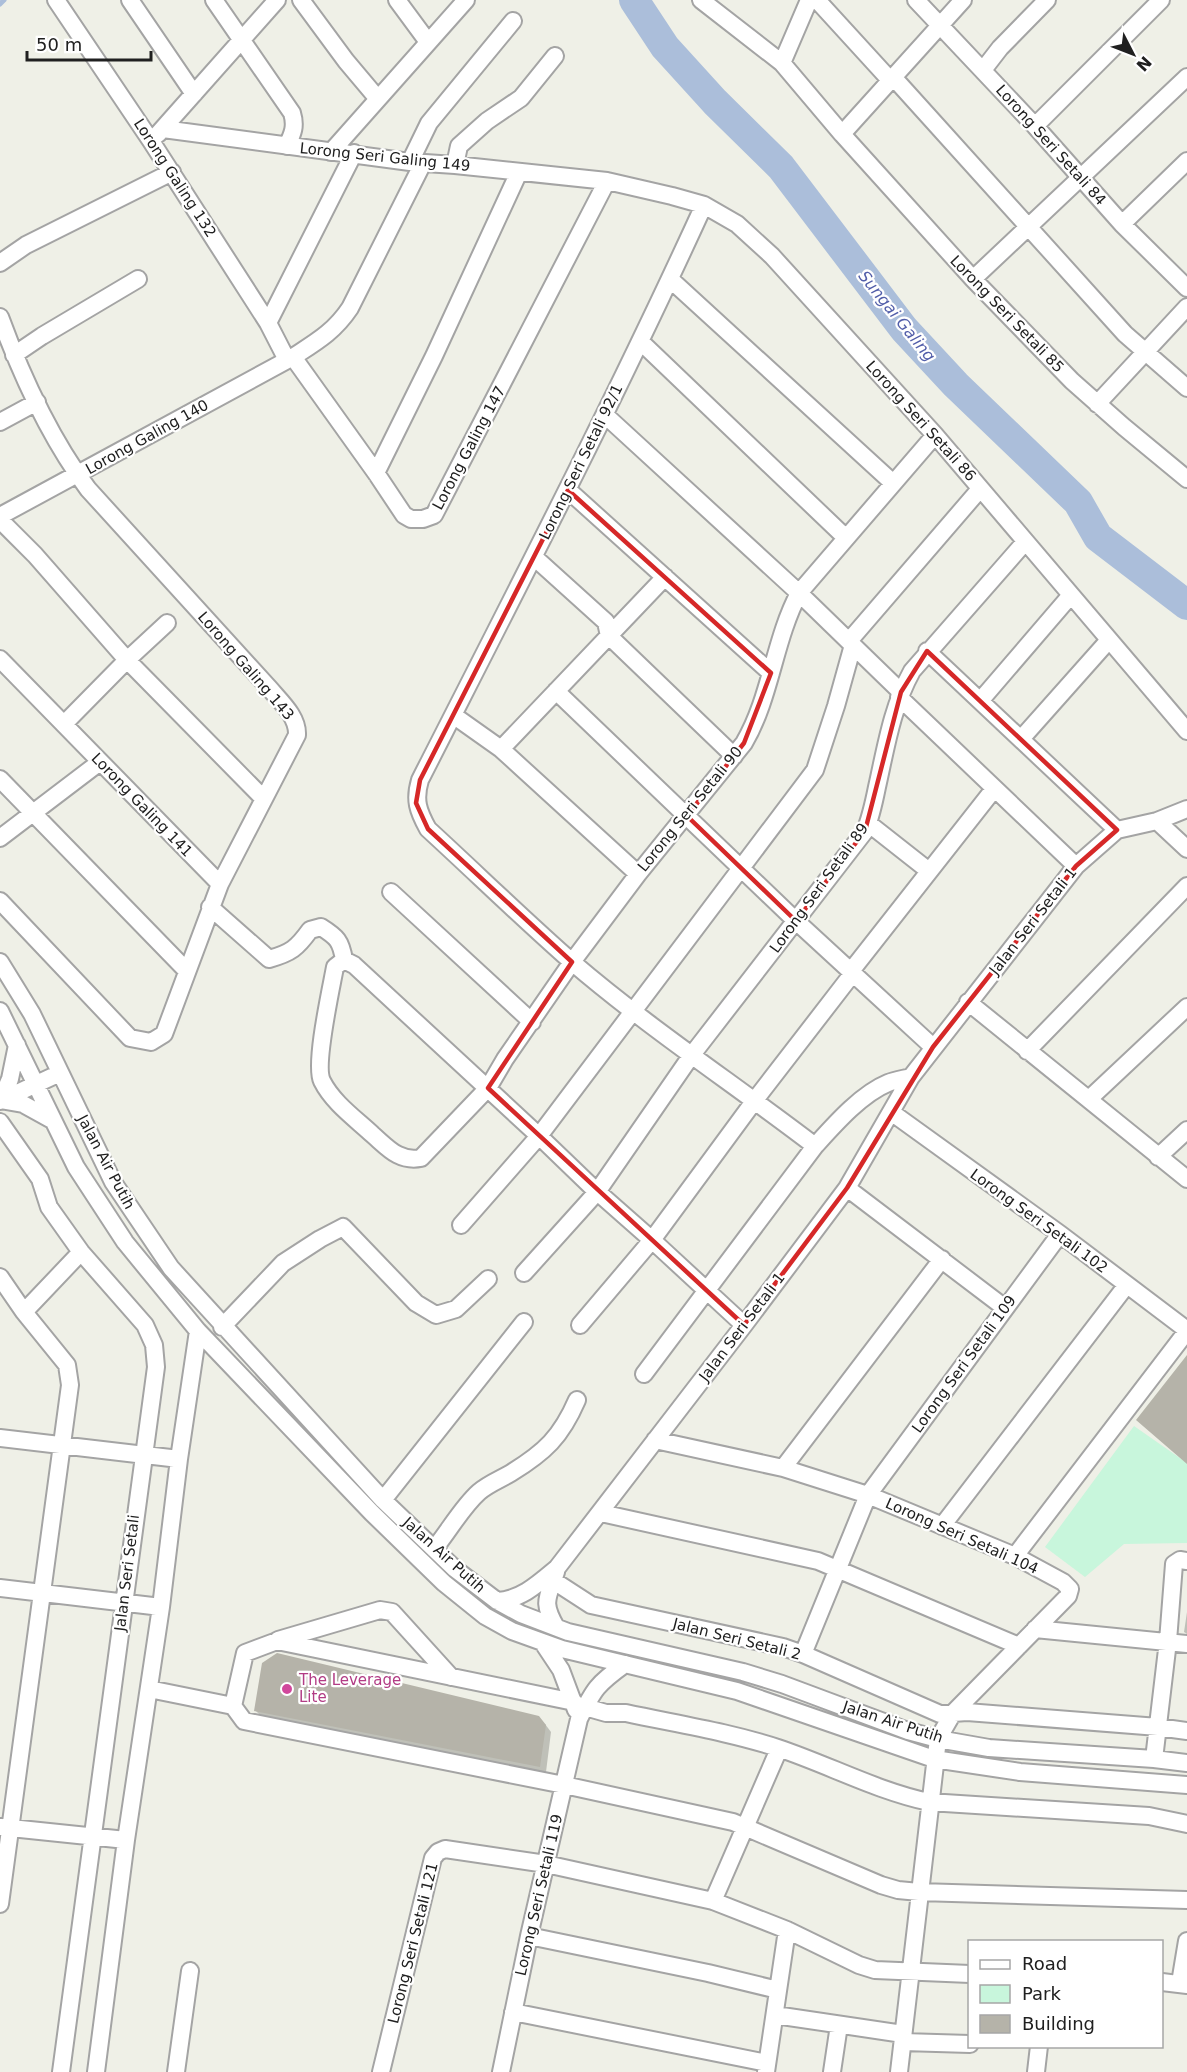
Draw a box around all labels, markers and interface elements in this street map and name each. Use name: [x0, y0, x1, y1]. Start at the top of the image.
scale bar: [27, 24, 152, 62]
north arrow: [1103, 24, 1163, 84]
text: 50 m: [36, 34, 82, 55]
text: N: [1132, 52, 1155, 75]
street label: Lorong Seri Setali 84: [992, 81, 1110, 209]
street label: Lorong Galing 132: [130, 115, 220, 241]
street label: Lorong Seri Galing 149: [299, 139, 471, 175]
street label: Lorong Seri Setali 85: [946, 252, 1068, 376]
water label: Sungai Galing: [855, 267, 939, 365]
street label: Lorong Seri Setali 86: [862, 357, 980, 485]
street label: Lorong Seri Setali 92/1: [536, 381, 626, 543]
street label: Lorong Galing 147: [429, 383, 509, 513]
street label: Lorong Galing 140: [82, 396, 212, 478]
street label: Lorong Galing 143: [194, 608, 298, 724]
street label: Lorong Seri Setali 90: [634, 743, 746, 875]
street label: Lorong Galing 141: [88, 749, 196, 861]
street label: Lorong Seri Setali 89: [766, 820, 872, 956]
street label: Jalan Seri Setali 1: [985, 864, 1081, 979]
street label: Jalan Air Putih: [73, 1111, 138, 1212]
street label: Lorong Seri Setali 102: [967, 1165, 1111, 1277]
street label: Jalan Seri Setali 1: [695, 1269, 789, 1386]
street label: Lorong Seri Setali 109: [908, 1292, 1020, 1436]
street label: Lorong Seri Setali 104: [883, 1494, 1041, 1578]
street label: Jalan Air Putih: [398, 1513, 489, 1597]
street label: Jalan Seri Setali: [111, 1514, 143, 1633]
street label: Jalan Seri Setali 2: [670, 1614, 803, 1664]
place label: The Leverage Lite: [298, 1671, 401, 1706]
marker: The Leverage Lite: [280, 1682, 294, 1696]
street label: Jalan Air Putih: [840, 1697, 945, 1747]
street label: Lorong Seri Setali 119: [512, 1812, 566, 1978]
street label: Lorong Seri Setali 121: [384, 1861, 442, 2025]
legend: [968, 1940, 1163, 2048]
text: Road: [1022, 1953, 1067, 1974]
text: Park: [1022, 1983, 1061, 2004]
text: Building: [1022, 2013, 1095, 2034]

